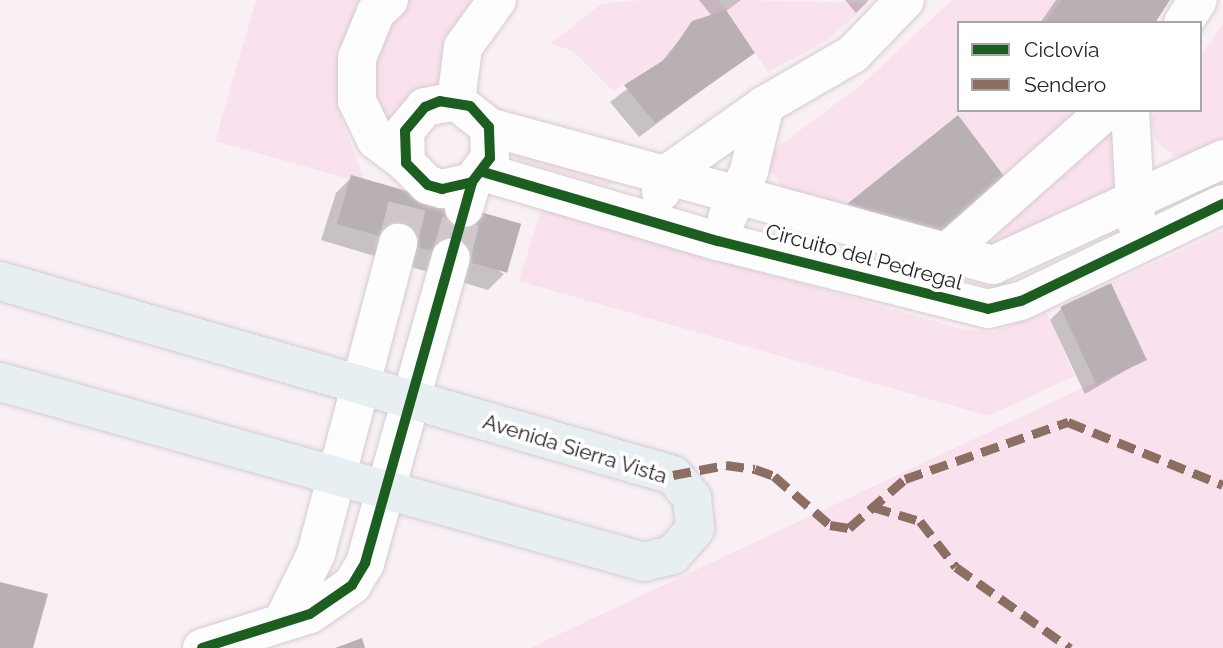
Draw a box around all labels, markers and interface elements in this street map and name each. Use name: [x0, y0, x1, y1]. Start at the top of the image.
legend: [957, 21, 1202, 112]
text: Ciclovía: [1024, 37, 1100, 62]
text: Sendero: [1024, 72, 1106, 97]
street label: Circuito del Pedregal: [762, 218, 966, 296]
street label: Avenida Sierra Vista: [480, 409, 670, 489]

